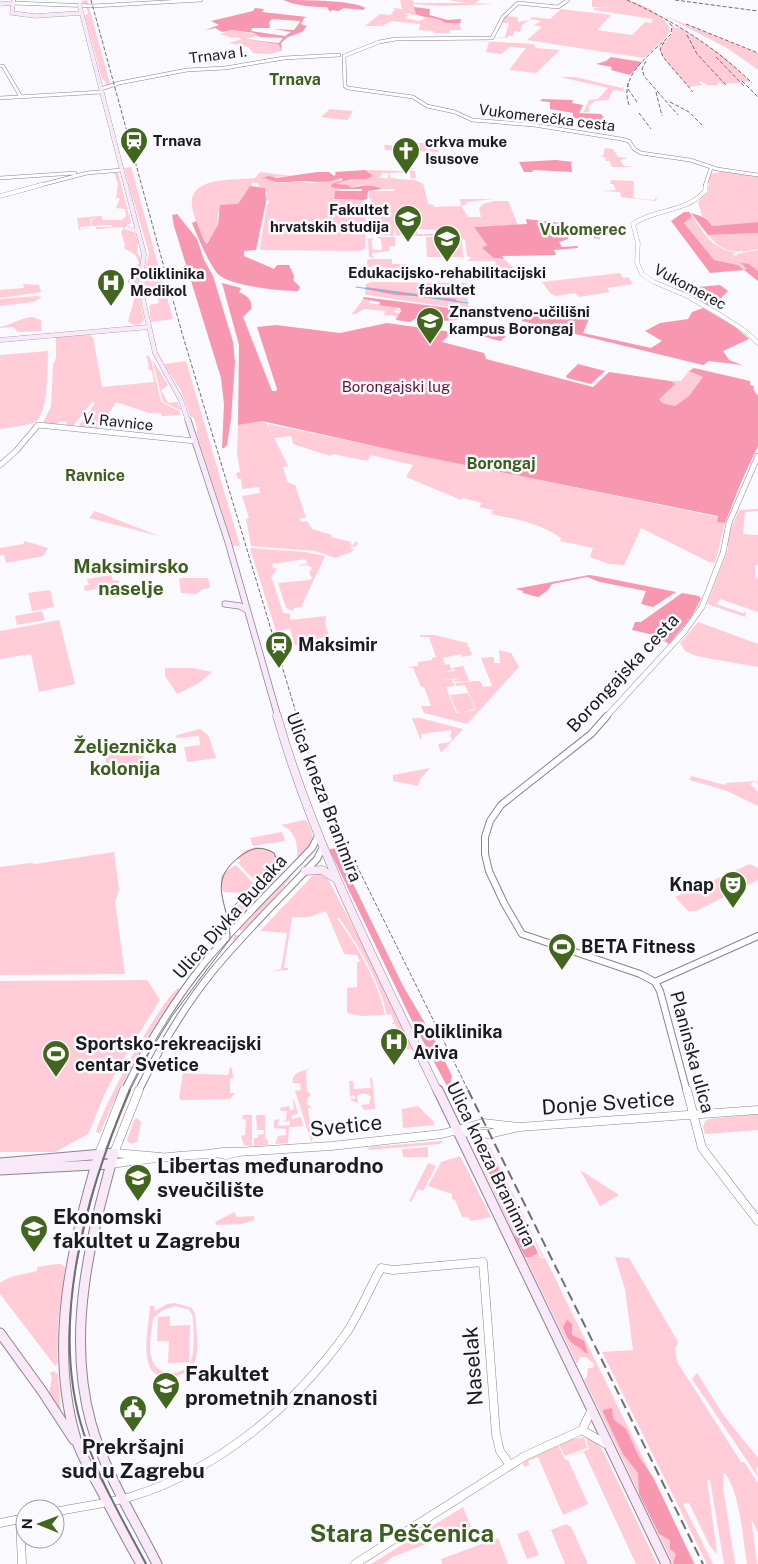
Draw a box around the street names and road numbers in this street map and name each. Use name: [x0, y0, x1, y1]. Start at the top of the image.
street label: Trnava I.: [188, 43, 248, 66]
street label: Vukomerečka cesta: [478, 101, 616, 134]
street label: Vukomerec: [651, 260, 729, 313]
street label: V. Ravnice: [82, 409, 154, 434]
street label: Borongajska cesta: [562, 609, 683, 736]
street label: Ulica kneza Branimira: [282, 709, 367, 885]
street label: Ulica Divka Budaka: [168, 850, 291, 983]
street label: Planinska ulica: [666, 989, 719, 1115]
street label: Ulica kneza Branimira: [442, 1078, 540, 1249]
street label: Donje Svetice: [540, 1085, 675, 1120]
street label: Svetice: [309, 1109, 383, 1142]
street label: Naselak: [457, 1325, 488, 1407]

